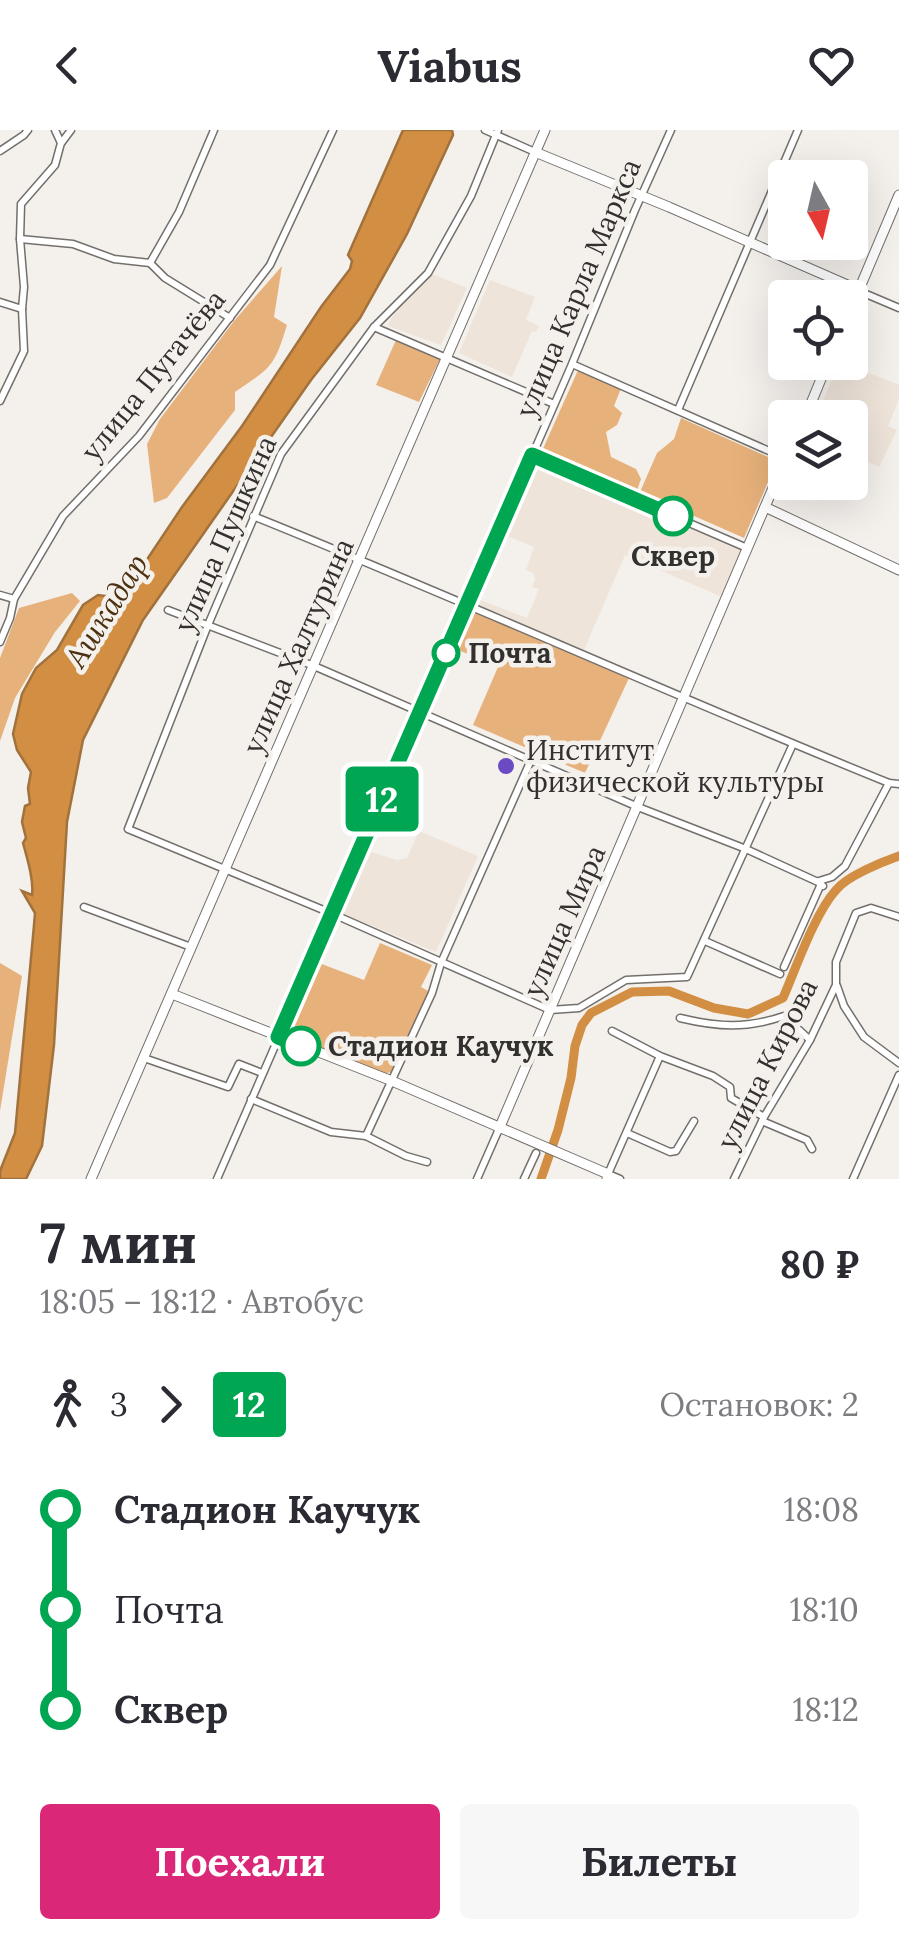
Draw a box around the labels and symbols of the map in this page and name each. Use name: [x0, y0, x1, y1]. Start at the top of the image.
street label: улица Карла Маркса: [507, 153, 649, 423]
north arrow: [768, 160, 868, 260]
street label: улица Пугачёва: [73, 282, 233, 468]
street label: улица Пушкина: [166, 430, 284, 638]
marker: Сквер: [654, 497, 692, 535]
street label: улица Халтурина: [234, 533, 362, 759]
place label: Сквер: [631, 538, 715, 574]
water label: Ашкадар: [56, 547, 156, 675]
place label: Почта: [468, 635, 552, 671]
marker: Почта: [433, 640, 459, 666]
place label: Институт физической культуры: [526, 732, 824, 800]
marker: Институт физической культуры: [495, 755, 517, 777]
line badge: 12: [337, 766, 427, 832]
street label: улица Мира: [515, 840, 613, 1002]
street label: улица Кирова: [709, 973, 825, 1155]
marker: Стадион Каучук: [282, 1027, 320, 1065]
place label: Стадион Каучук: [328, 1028, 554, 1064]

